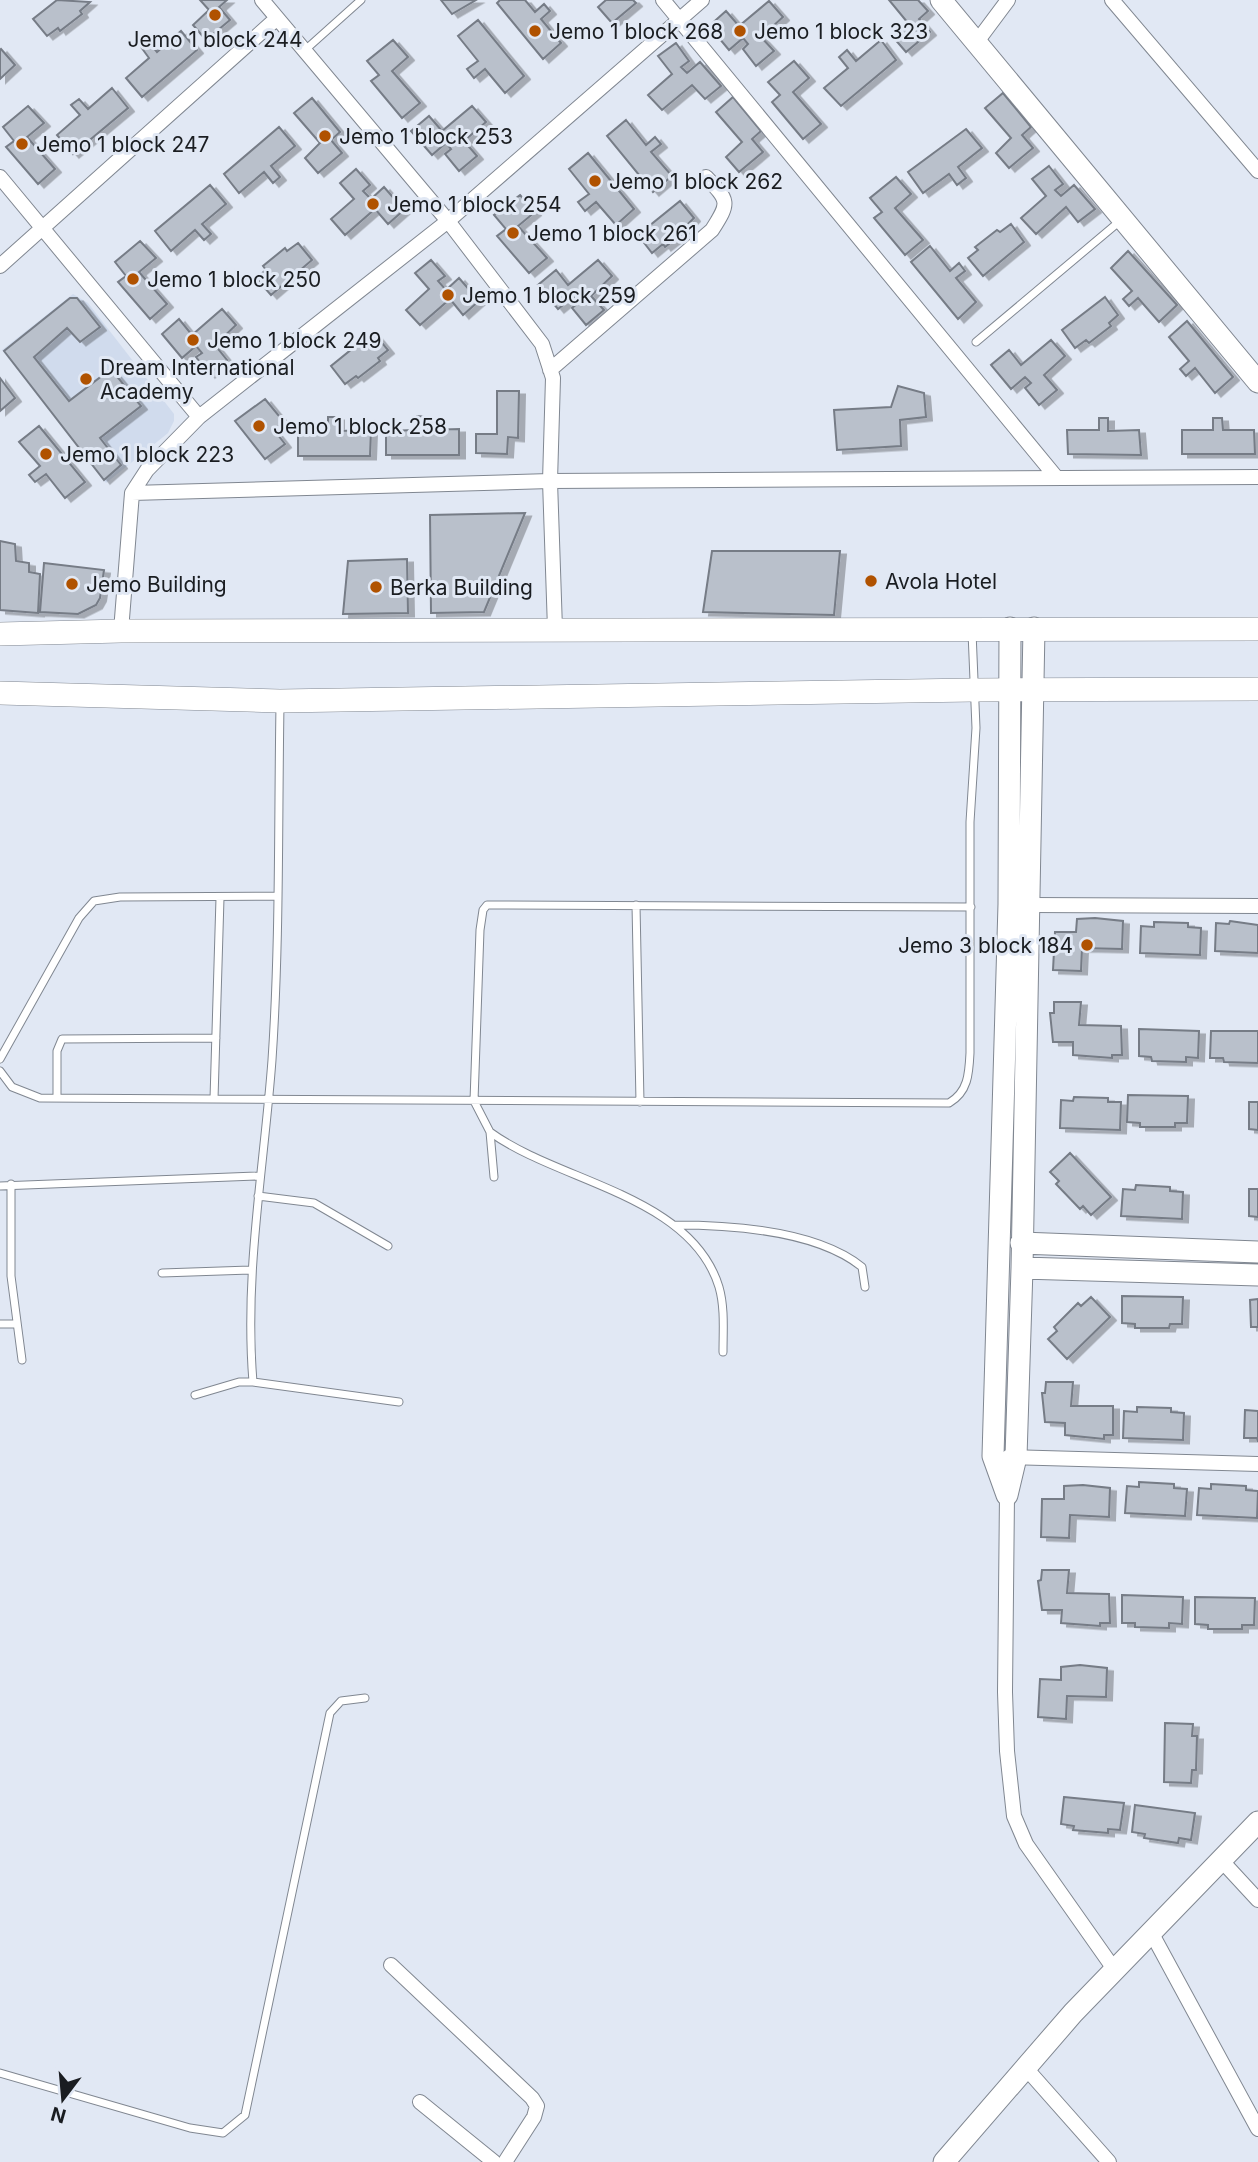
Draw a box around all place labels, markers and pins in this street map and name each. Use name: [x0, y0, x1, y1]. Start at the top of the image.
marker: Jemo 1 block 244: [207, 7, 223, 23]
place label: Jemo 1 block 268: [549, 19, 723, 44]
place label: Jemo 1 block 323: [754, 19, 928, 44]
marker: Jemo 1 block 268: [527, 23, 543, 39]
marker: Jemo 1 block 323: [732, 23, 748, 39]
place label: Jemo 1 block 244: [127, 27, 303, 52]
place label: Jemo 1 block 253: [339, 124, 513, 149]
marker: Jemo 1 block 253: [317, 128, 333, 144]
place label: Jemo 1 block 247: [36, 132, 209, 157]
marker: Jemo 1 block 247: [14, 136, 30, 152]
place label: Jemo 1 block 262: [609, 169, 783, 194]
marker: Jemo 1 block 262: [587, 173, 603, 189]
place label: Jemo 1 block 254: [387, 192, 562, 217]
marker: Jemo 1 block 254: [365, 196, 381, 212]
place label: Jemo 1 block 261: [527, 221, 697, 246]
marker: Jemo 1 block 261: [505, 225, 521, 241]
place label: Jemo 1 block 250: [147, 267, 321, 292]
marker: Jemo 1 block 250: [125, 271, 141, 287]
place label: Jemo 1 block 259: [462, 283, 636, 308]
marker: Jemo 1 block 259: [440, 287, 456, 303]
place label: Jemo 1 block 249: [207, 328, 382, 353]
marker: Jemo 1 block 249: [185, 332, 201, 348]
place label: Dream International Academy: [100, 355, 294, 404]
marker: Dream International Academy: [78, 371, 94, 387]
place label: Jemo 1 block 258: [273, 414, 447, 439]
marker: Jemo 1 block 258: [251, 418, 267, 434]
place label: Jemo 1 block 223: [60, 442, 234, 467]
marker: Jemo 1 block 223: [38, 446, 54, 462]
place label: Avola Hotel: [885, 569, 997, 594]
place label: Jemo Building: [86, 572, 227, 597]
marker: Avola Hotel: [863, 573, 879, 589]
place label: Berka Building: [390, 575, 533, 600]
marker: Jemo Building: [64, 576, 80, 592]
marker: Berka Building: [368, 579, 384, 595]
place label: Jemo 3 block 184: [898, 933, 1073, 958]
marker: Jemo 3 block 184: [1079, 937, 1095, 953]

